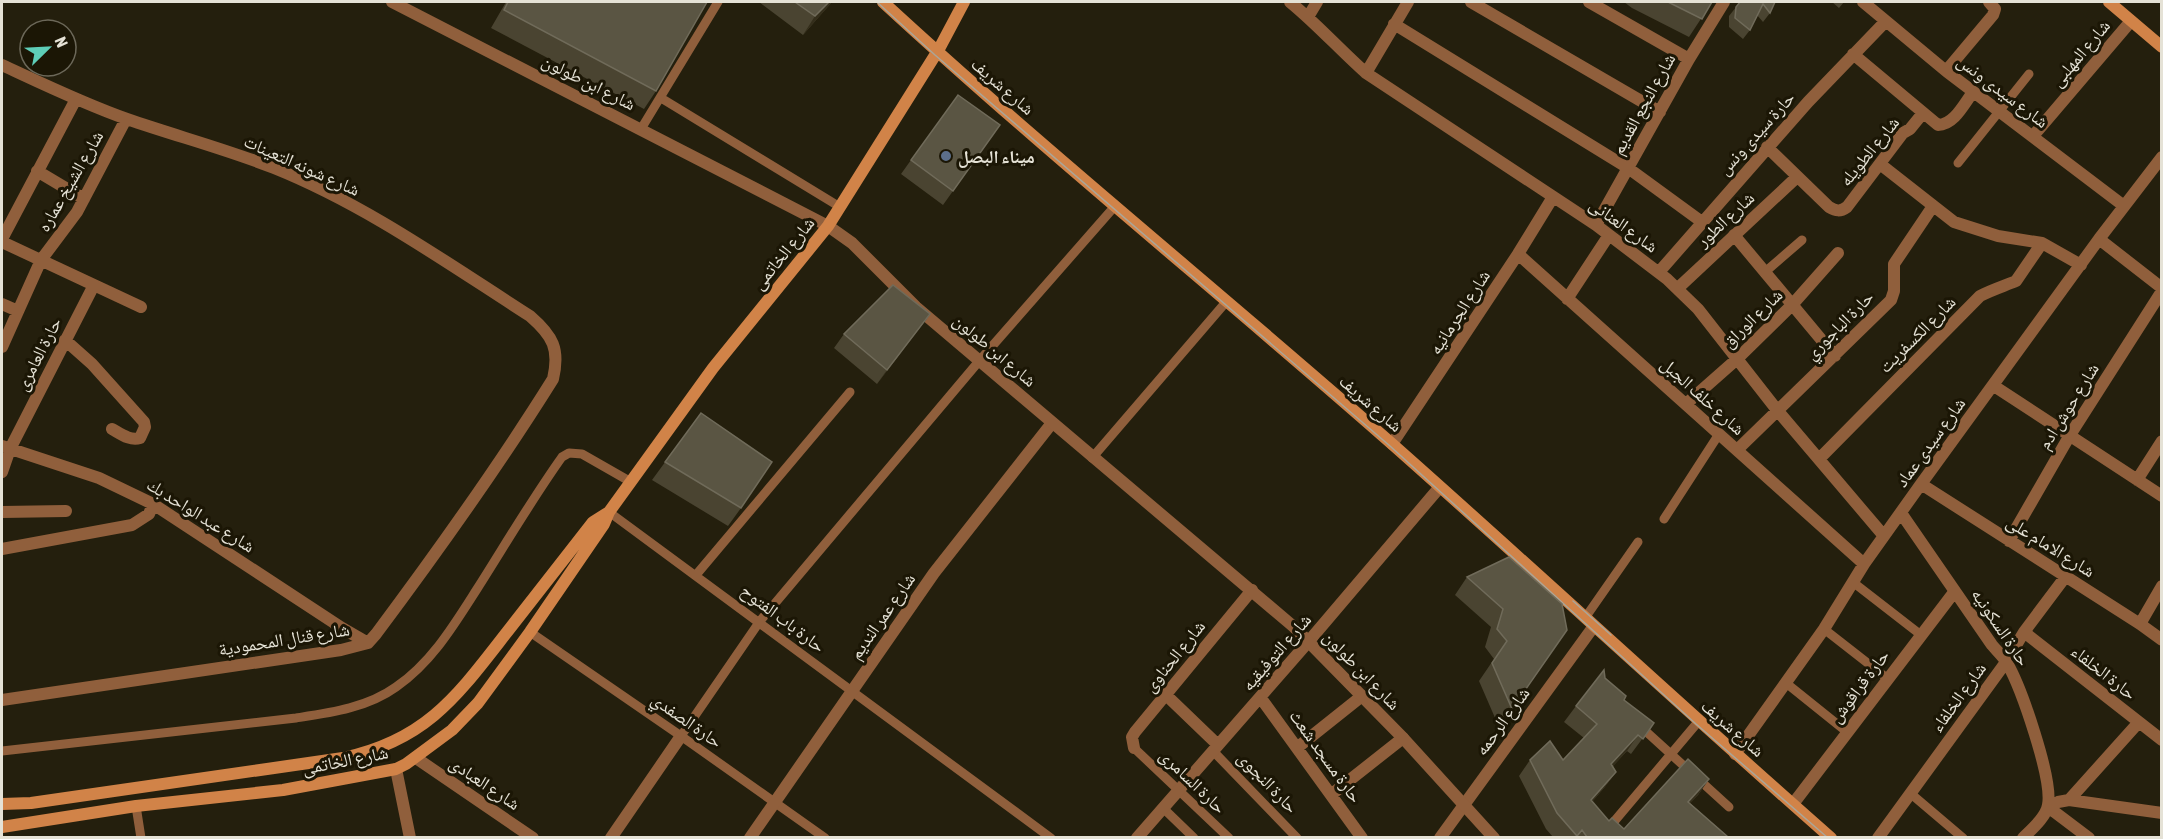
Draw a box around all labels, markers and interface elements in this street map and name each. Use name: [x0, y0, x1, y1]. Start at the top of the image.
street label: شارع المهلبى: [2046, 15, 2115, 91]
north arrow: [18, 18, 78, 78]
text: N: [52, 34, 72, 50]
street label: شارع ابن طولون: [538, 49, 639, 115]
street label: شارع النجع القديم: [1607, 50, 1681, 159]
street label: شارع سيدى ونس: [1953, 50, 2053, 133]
street label: شارع شريف: [967, 53, 1039, 120]
street label: حارة سيدى ونس: [1713, 87, 1800, 180]
street label: شارع الطويله: [1835, 112, 1904, 191]
street label: شارع الشيخ عماره: [33, 127, 109, 236]
street label: شارع شونه التعينات: [240, 130, 363, 201]
place label: ميناء البصل: [958, 146, 1035, 168]
marker: ميناء البصل: [939, 149, 953, 163]
street label: شارع الطور: [1691, 187, 1759, 252]
street label: شارع العنانى: [1585, 193, 1662, 258]
street label: شارع الخاتمى: [747, 212, 819, 294]
street label: شارع الجرمانيه: [1424, 266, 1495, 359]
street label: شارع الوراق: [1717, 284, 1787, 353]
street label: حارة الباجوري: [1800, 286, 1881, 367]
street label: شارع الكسفريت: [1874, 291, 1961, 378]
street label: شارع ابن طولون: [949, 309, 1041, 392]
street label: حارة العامرى: [11, 314, 66, 395]
street label: شارع خلف الجبل: [1656, 353, 1749, 440]
street label: شارع حوش ادم: [2033, 359, 2105, 454]
street label: شارع شريف: [1335, 370, 1407, 437]
street label: شارع سيدى عماد: [1890, 393, 1970, 492]
street label: شارع عبد الواحد بك: [143, 473, 259, 557]
street label: شارع الامام على: [2002, 511, 2099, 583]
street label: شارع عمر النديم: [845, 569, 921, 664]
street label: حارة باب الفتوح: [736, 580, 829, 658]
street label: حارة السكونيه: [1967, 584, 2035, 670]
street label: شارع التوفيقيه: [1237, 609, 1316, 696]
street label: شارع الحناوى: [1139, 616, 1210, 697]
street label: شارع قنال المحمودية: [217, 618, 351, 661]
street label: شارع ابن طولون: [1318, 626, 1405, 715]
street label: حارة الخلفاء: [2067, 640, 2141, 704]
street label: حارة قراقوش: [1825, 645, 1894, 727]
street label: شارع الخلفاء: [1926, 658, 1991, 736]
street label: شارع الرحمه: [1470, 683, 1535, 760]
street label: حارة الصفدي: [645, 688, 726, 756]
street label: شارع شريف: [1697, 695, 1769, 762]
street label: حارة مسجد شعث: [1285, 705, 1367, 807]
street label: شارع الخاتمى: [300, 741, 390, 780]
street label: حارة السامرى: [1155, 744, 1230, 818]
street label: حارة النجوى: [1233, 747, 1303, 818]
street label: شارع العبادى: [445, 752, 524, 815]

